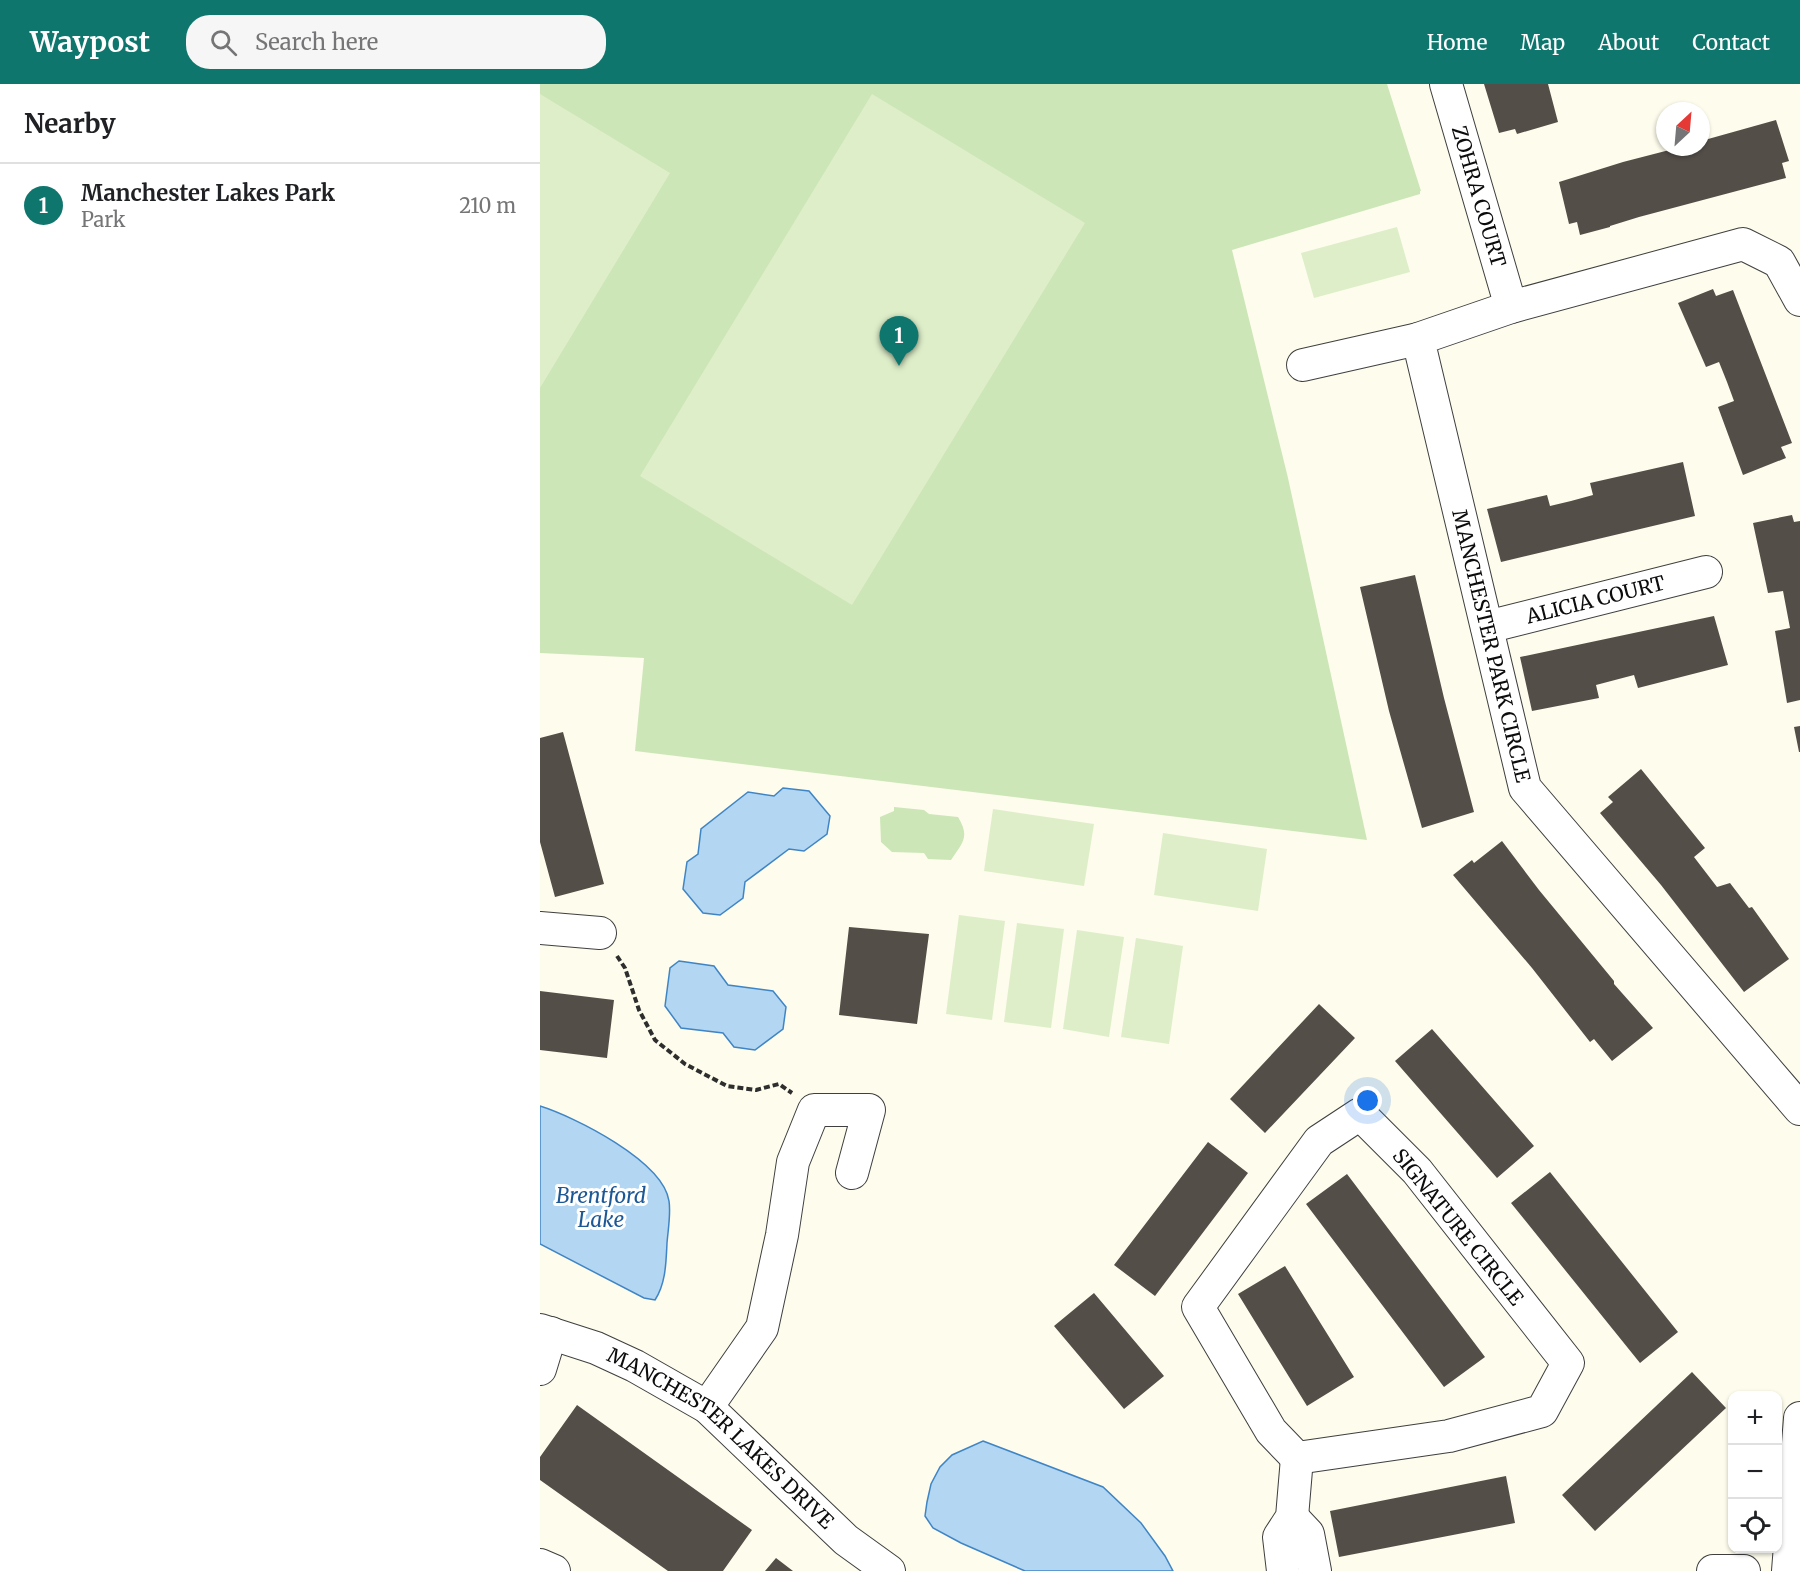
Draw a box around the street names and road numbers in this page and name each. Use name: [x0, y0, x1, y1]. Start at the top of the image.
street label: ZOHRA COURT: [1447, 123, 1512, 270]
street label: MANCHESTER PARK CIRCLE: [1447, 507, 1536, 785]
street label: ALICIA COURT: [1522, 570, 1668, 629]
street label: SIGNATURE CIRCLE: [1388, 1143, 1529, 1310]
street label: MANCHESTER LAKES DRIVE: [603, 1342, 840, 1534]

